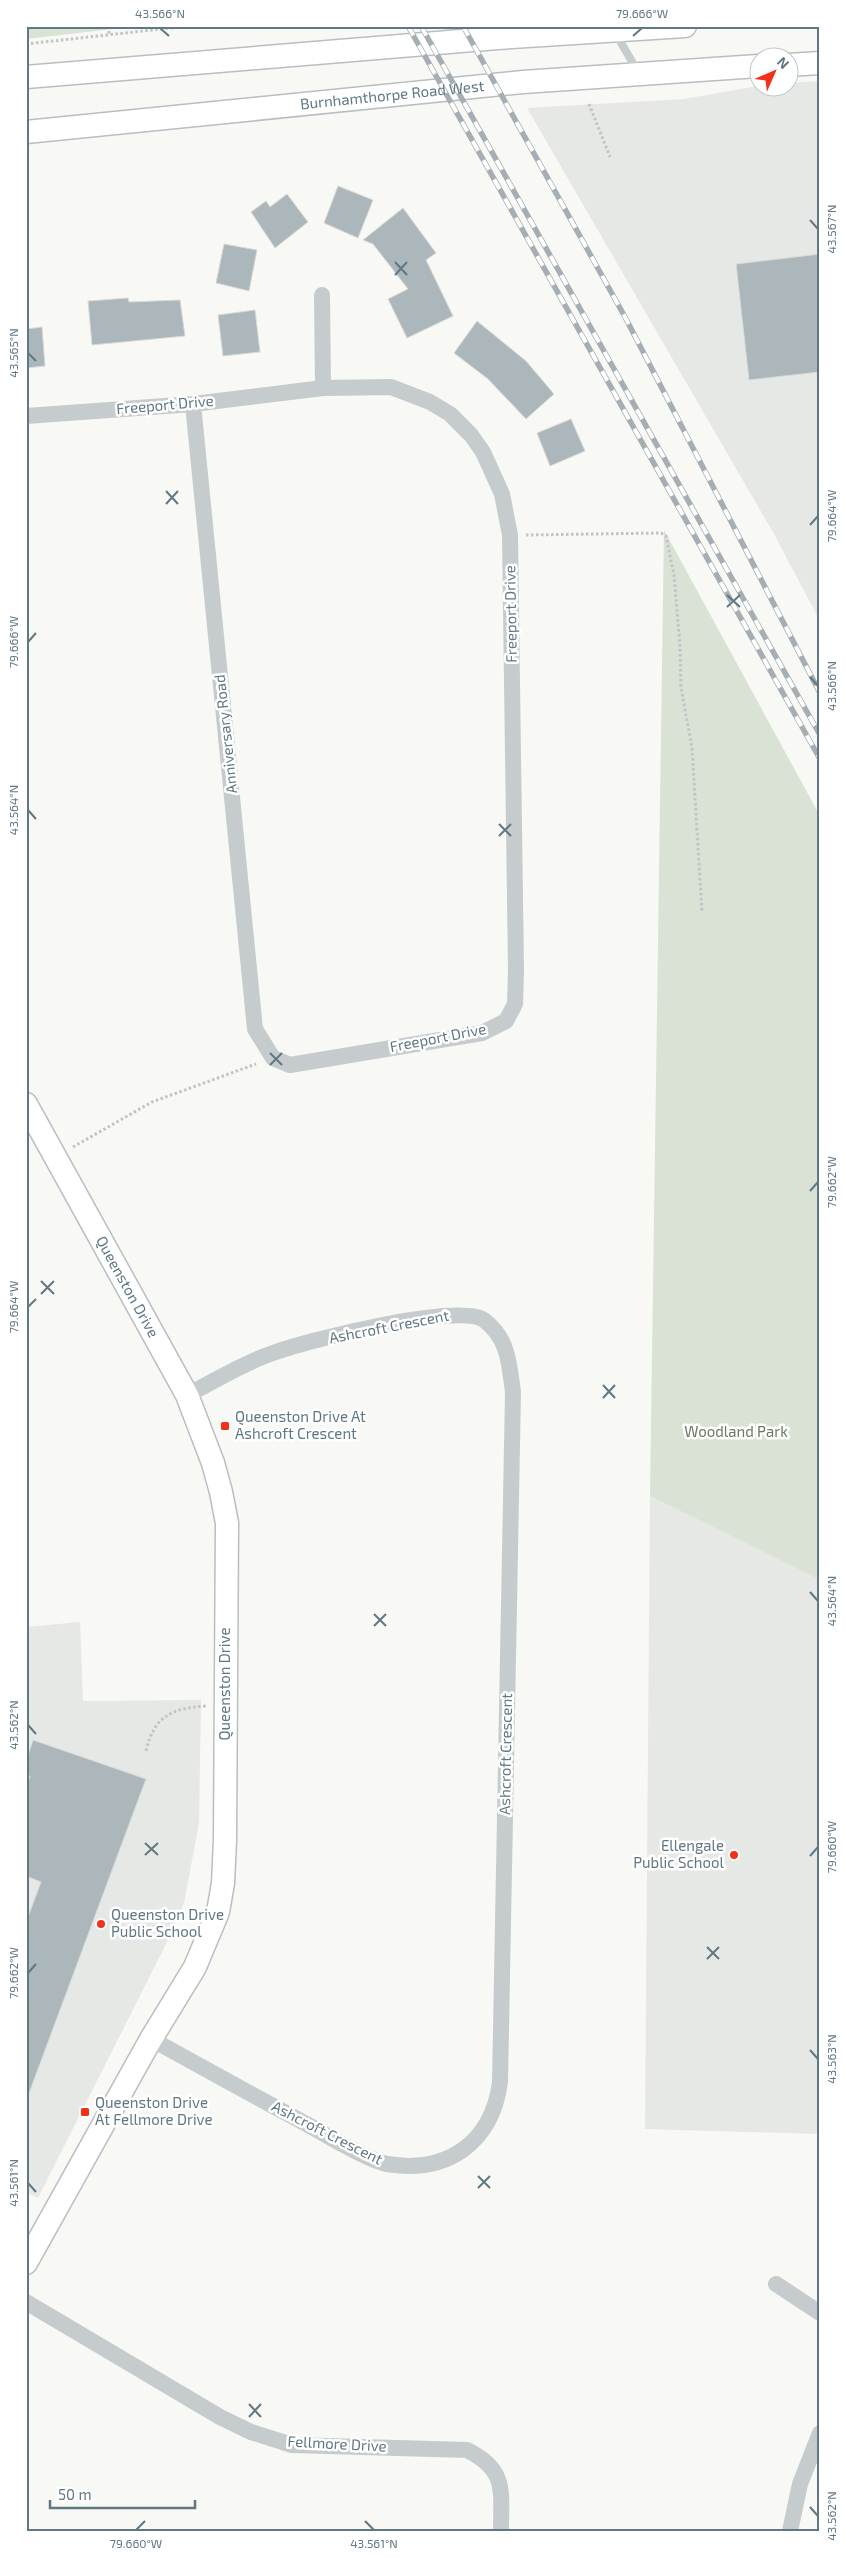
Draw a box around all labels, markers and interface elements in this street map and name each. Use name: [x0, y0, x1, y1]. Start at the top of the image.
text: 43.566°N: [135, 6, 185, 20]
text: 79.666°W: [616, 6, 668, 20]
north arrow: [748, 48, 798, 98]
text: N: [774, 53, 793, 72]
street label: Burnhamthorpe Road West: [299, 76, 485, 112]
text: 43.567°N: [824, 204, 838, 254]
text: 43.565°N: [6, 328, 20, 378]
street label: Freeport Drive: [115, 391, 214, 417]
text: 79.664°W: [824, 490, 838, 542]
street label: Freeport Drive: [500, 565, 520, 663]
text: 79.666°W: [6, 616, 20, 668]
text: 43.566°N: [824, 661, 838, 711]
street label: Anniversary Road: [210, 674, 240, 795]
text: 43.564°N: [6, 785, 20, 835]
street label: Freeport Drive: [388, 1019, 487, 1055]
text: 79.662°W: [824, 1156, 838, 1208]
street label: Queenston Drive: [92, 1233, 163, 1340]
text: 79.664°W: [6, 1281, 20, 1333]
street label: Ashcroft Crescent: [327, 1306, 451, 1346]
place label: Queenston Drive At Ashcroft Crescent: [235, 1407, 366, 1442]
marker: Queenston Drive At Ashcroft Crescent: [219, 1420, 231, 1432]
park label: Woodland Park: [684, 1422, 788, 1440]
text: 43.564°N: [824, 1576, 838, 1626]
street label: Queenston Drive: [215, 1628, 234, 1740]
street label: Ashcroft Crescent: [495, 1693, 515, 1815]
text: 43.562°N: [6, 1700, 20, 1750]
text: 79.660°W: [824, 1821, 838, 1873]
place label: Ellengale Public School: [633, 1836, 725, 1871]
marker: Ellengale Public School: [728, 1849, 740, 1861]
place label: Queenston Drive Public School: [111, 1905, 224, 1940]
marker: Queenston Drive Public School: [95, 1918, 107, 1930]
text: 79.662°W: [6, 1947, 20, 1999]
text: 43.563°N: [824, 2034, 838, 2084]
place label: Queenston Drive At Fellmore Drive: [95, 2093, 213, 2128]
street label: Ashcroft Crescent: [269, 2096, 386, 2168]
marker: Queenston Drive At Fellmore Drive: [79, 2106, 91, 2118]
text: 43.561°N: [6, 2159, 20, 2207]
street label: Fellmore Drive: [287, 2431, 387, 2455]
scale bar: [50, 2477, 195, 2509]
text: 50 m: [58, 2485, 92, 2503]
text: 43.562°N: [824, 2491, 838, 2541]
text: 79.660°W: [110, 2536, 162, 2550]
text: 43.561°N: [350, 2536, 398, 2550]

